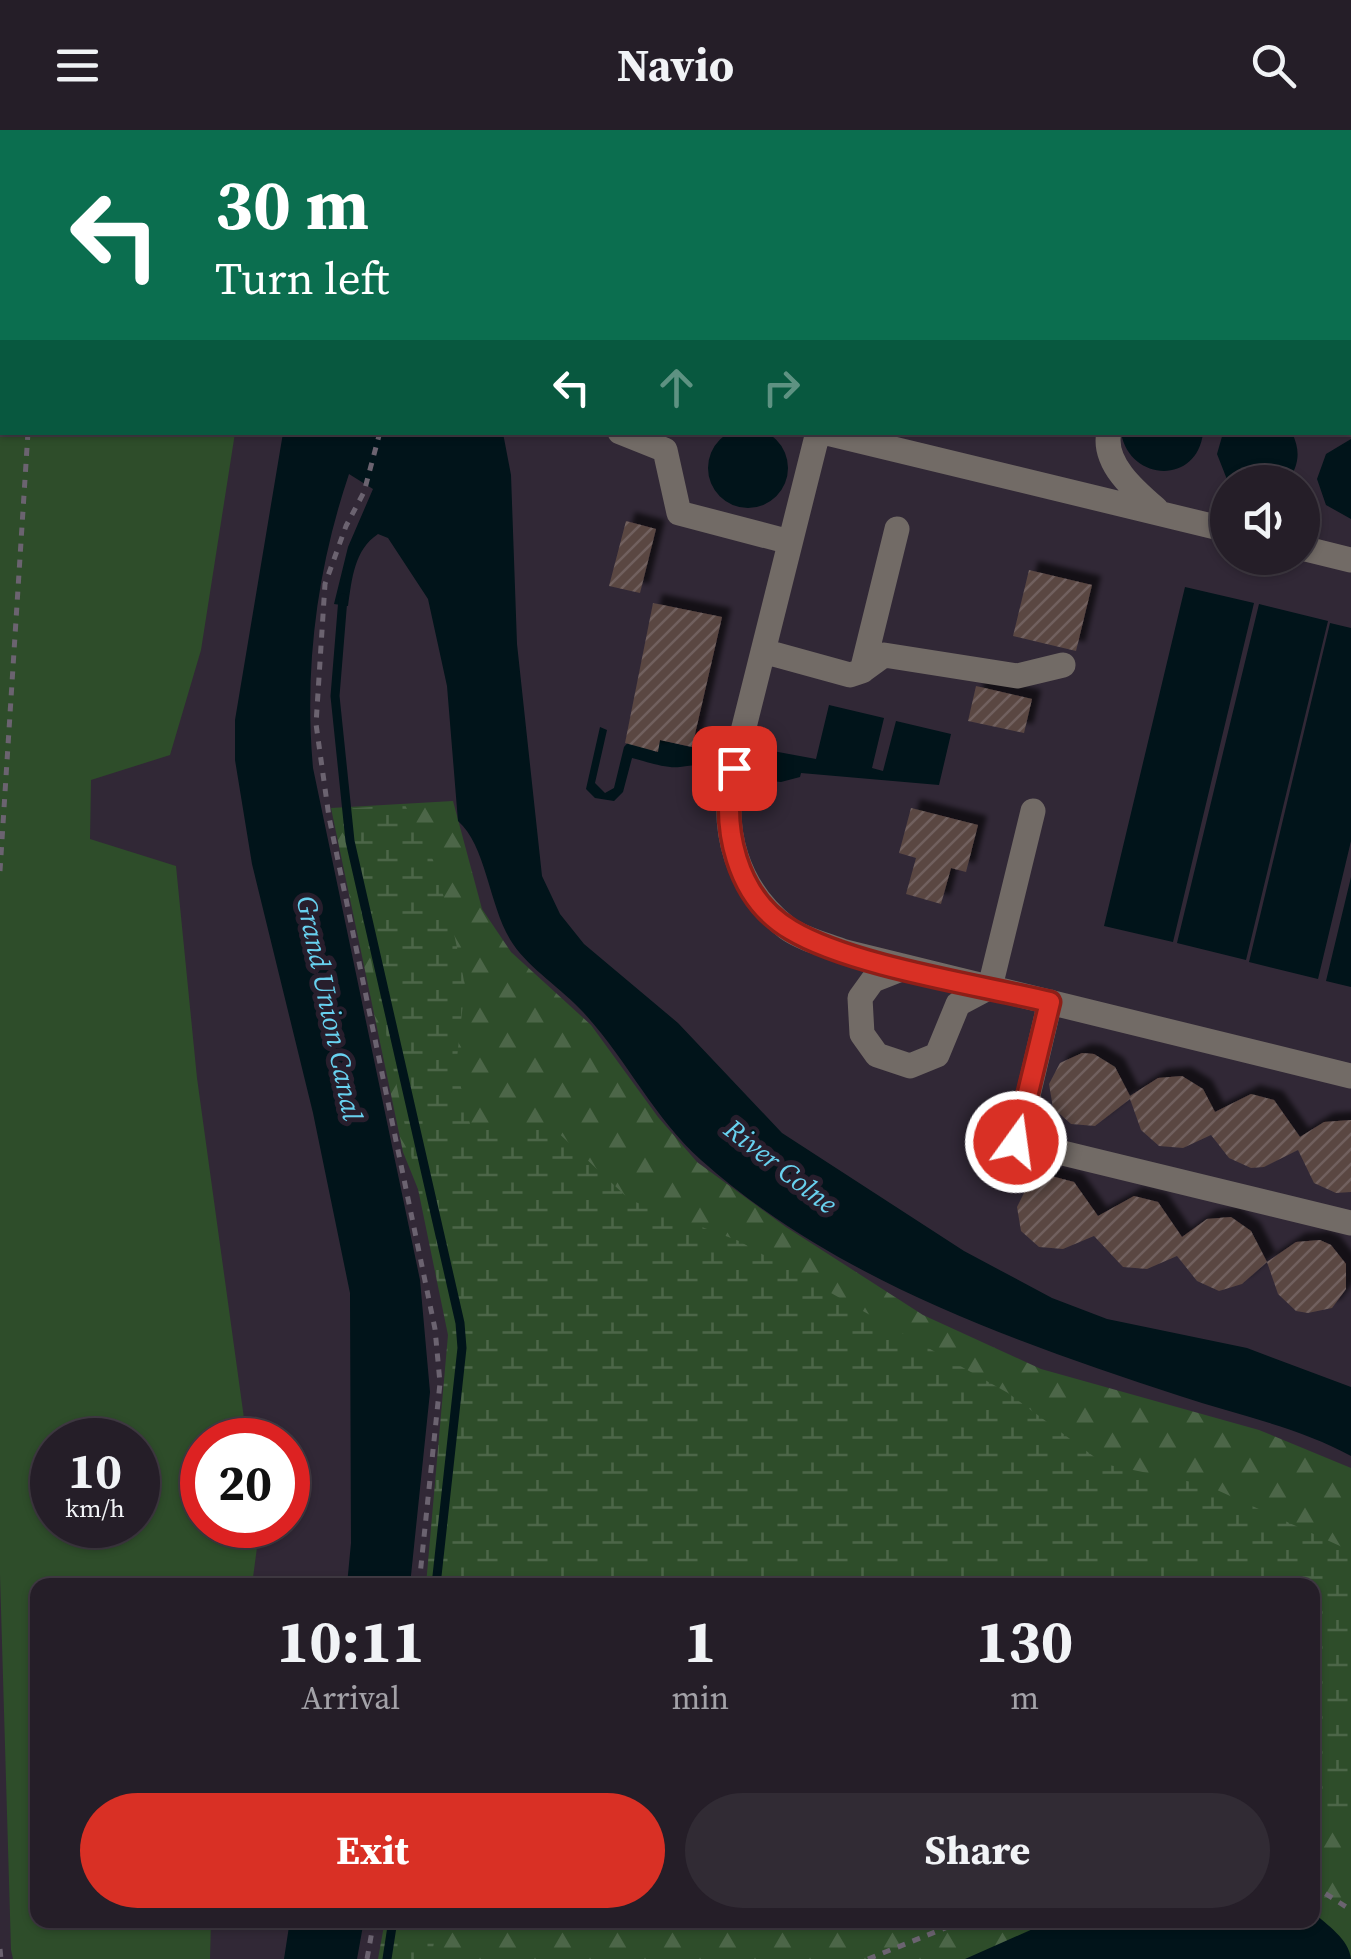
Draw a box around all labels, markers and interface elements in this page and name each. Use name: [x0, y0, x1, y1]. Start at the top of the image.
text: Navio: [617, 34, 734, 96]
icon: menu: [50, 38, 105, 93]
icon: search: [1246, 38, 1301, 93]
text: 30 m: [215, 156, 369, 252]
icon: left: [50, 170, 180, 300]
text: Turn left: [215, 247, 389, 309]
icon: left: [544, 360, 599, 415]
icon: ahead: [649, 360, 704, 415]
icon: right: [754, 360, 809, 415]
map controls: [1210, 465, 1320, 575]
button: sound: [1210, 465, 1320, 575]
pin: [692, 726, 777, 811]
icon: arrive: [707, 741, 762, 796]
water label: Grand Union Canal: [288, 892, 372, 1124]
position arrow: [964, 1090, 1068, 1194]
water label: River Colne: [716, 1109, 846, 1222]
speed limit sign: 20: [180, 1418, 310, 1548]
text: 10: [68, 1436, 122, 1505]
text: km/h: [65, 1491, 125, 1525]
text: 10:11: [277, 1600, 425, 1682]
text: 1: [684, 1600, 717, 1682]
text: 130: [976, 1600, 1073, 1682]
text: Arrival: [301, 1676, 400, 1720]
text: min: [671, 1676, 729, 1720]
text: m: [1010, 1676, 1039, 1720]
button: Exit: [80, 1793, 665, 1908]
button: Share: [685, 1793, 1270, 1908]

